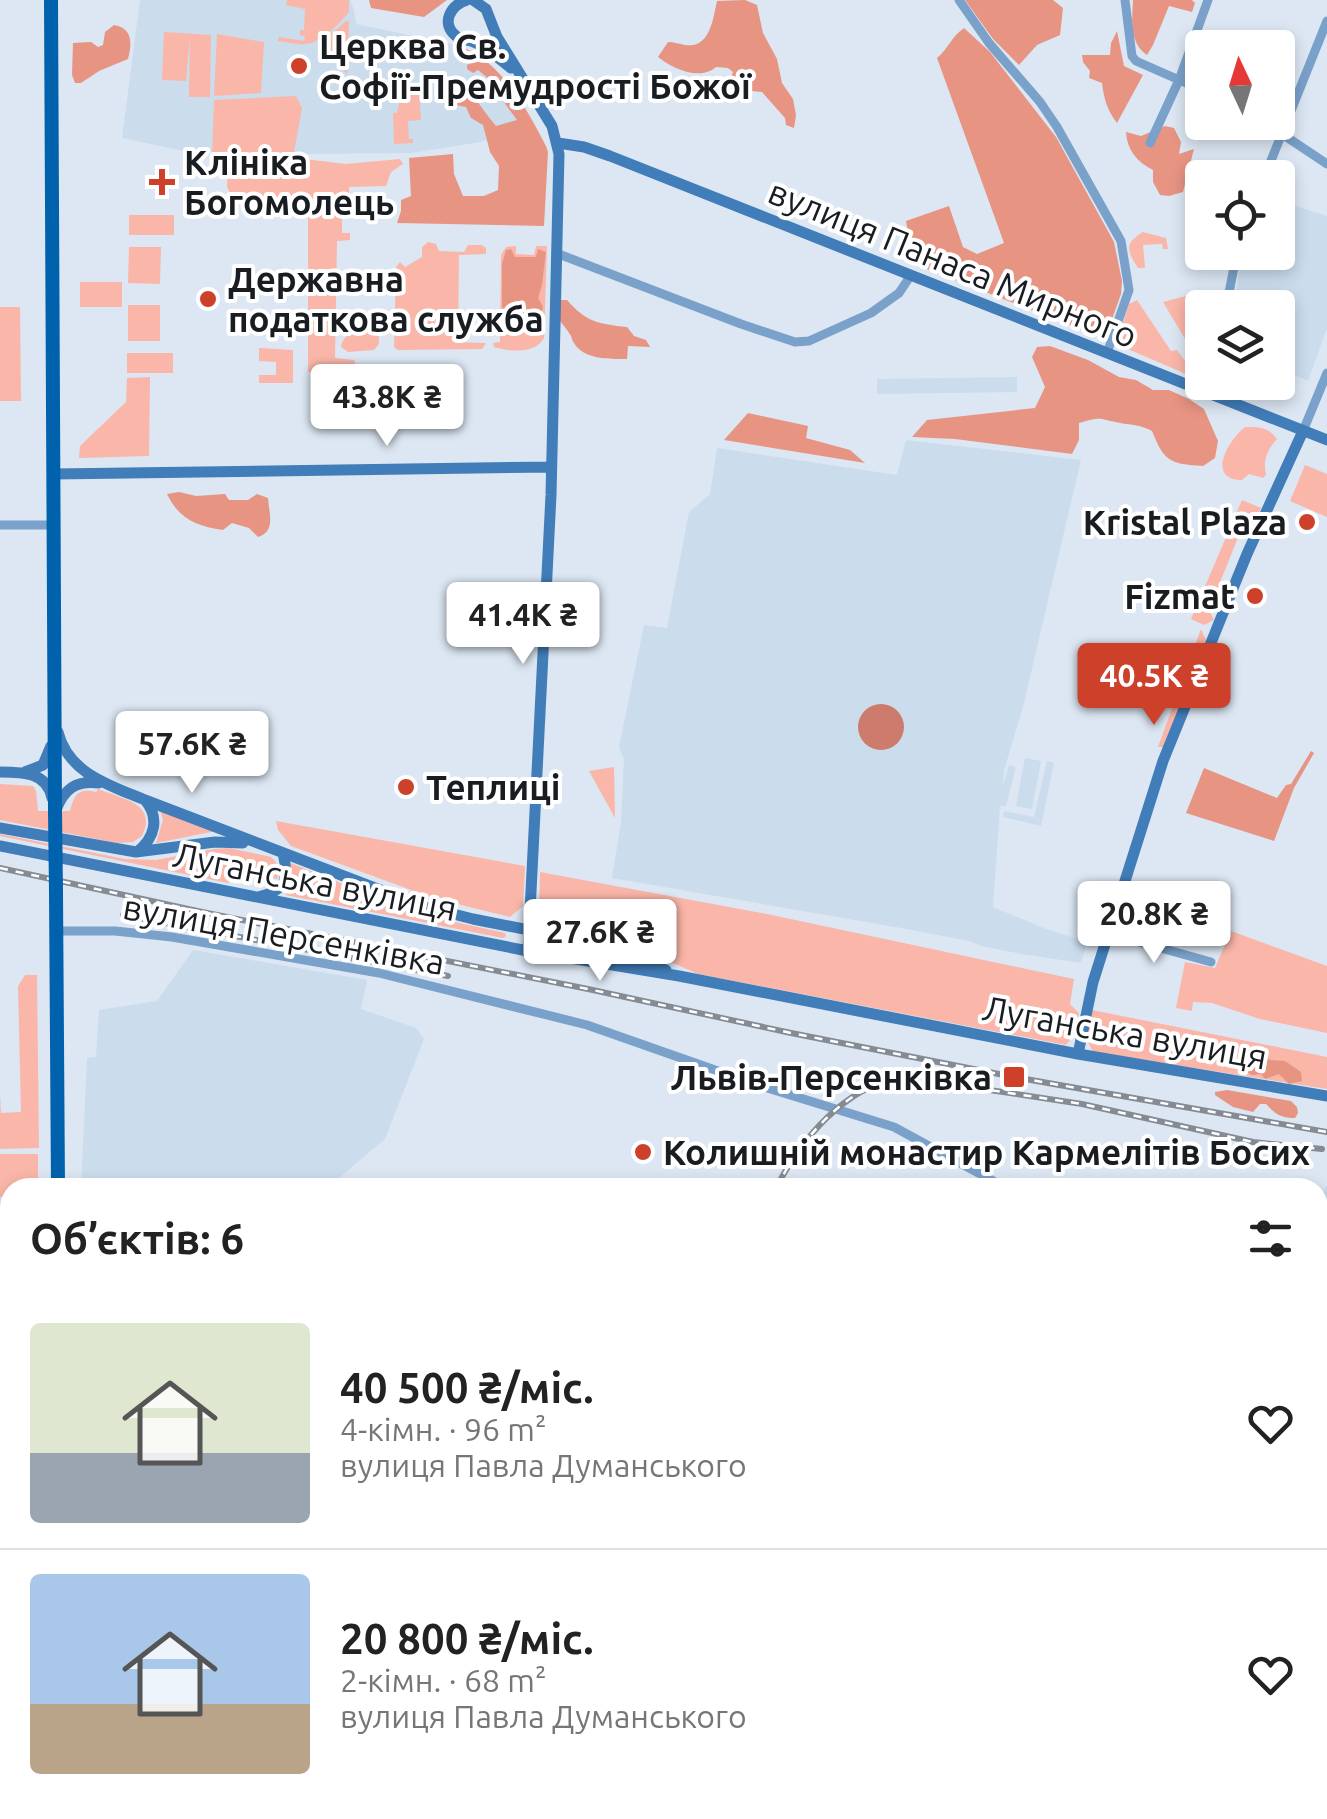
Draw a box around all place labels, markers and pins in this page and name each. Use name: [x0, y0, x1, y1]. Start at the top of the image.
place label: Церква Св. Софії-Премудрості Божої: [319, 26, 753, 106]
marker: Церква Св. Софії-Премудрості Божої: [288, 55, 310, 77]
place label: Клініка Богомолець: [184, 142, 394, 222]
marker: Клініка Богомолець: [149, 169, 175, 195]
place label: Державна податкова служба: [228, 259, 544, 339]
marker: Державна податкова служба: [197, 288, 219, 310]
pin: 43.8K ₴: [295, 364, 479, 449]
place label: Kristal Plaza: [1083, 502, 1287, 542]
marker: Kristal Plaza: [1296, 511, 1318, 533]
place label: Fizmat: [1124, 576, 1235, 616]
pin: 41.4K ₴: [431, 582, 615, 667]
marker: Fizmat: [1244, 585, 1266, 607]
pin: 40.5K ₴: [1062, 643, 1246, 728]
pin: 57.6K ₴: [100, 711, 284, 796]
place label: Теплиці: [426, 767, 561, 807]
marker: Теплиці: [395, 776, 417, 798]
pin: 20.8K ₴: [1062, 881, 1246, 966]
pin: 27.6K ₴: [508, 899, 692, 984]
place label: Львів-Персенківка: [670, 1057, 992, 1097]
marker: Львів-Персенківка: [1001, 1064, 1027, 1090]
place label: Колишній монастир Кармелітів Босих: [663, 1132, 1310, 1172]
marker: Колишній монастир Кармелітів Босих: [632, 1141, 654, 1163]

